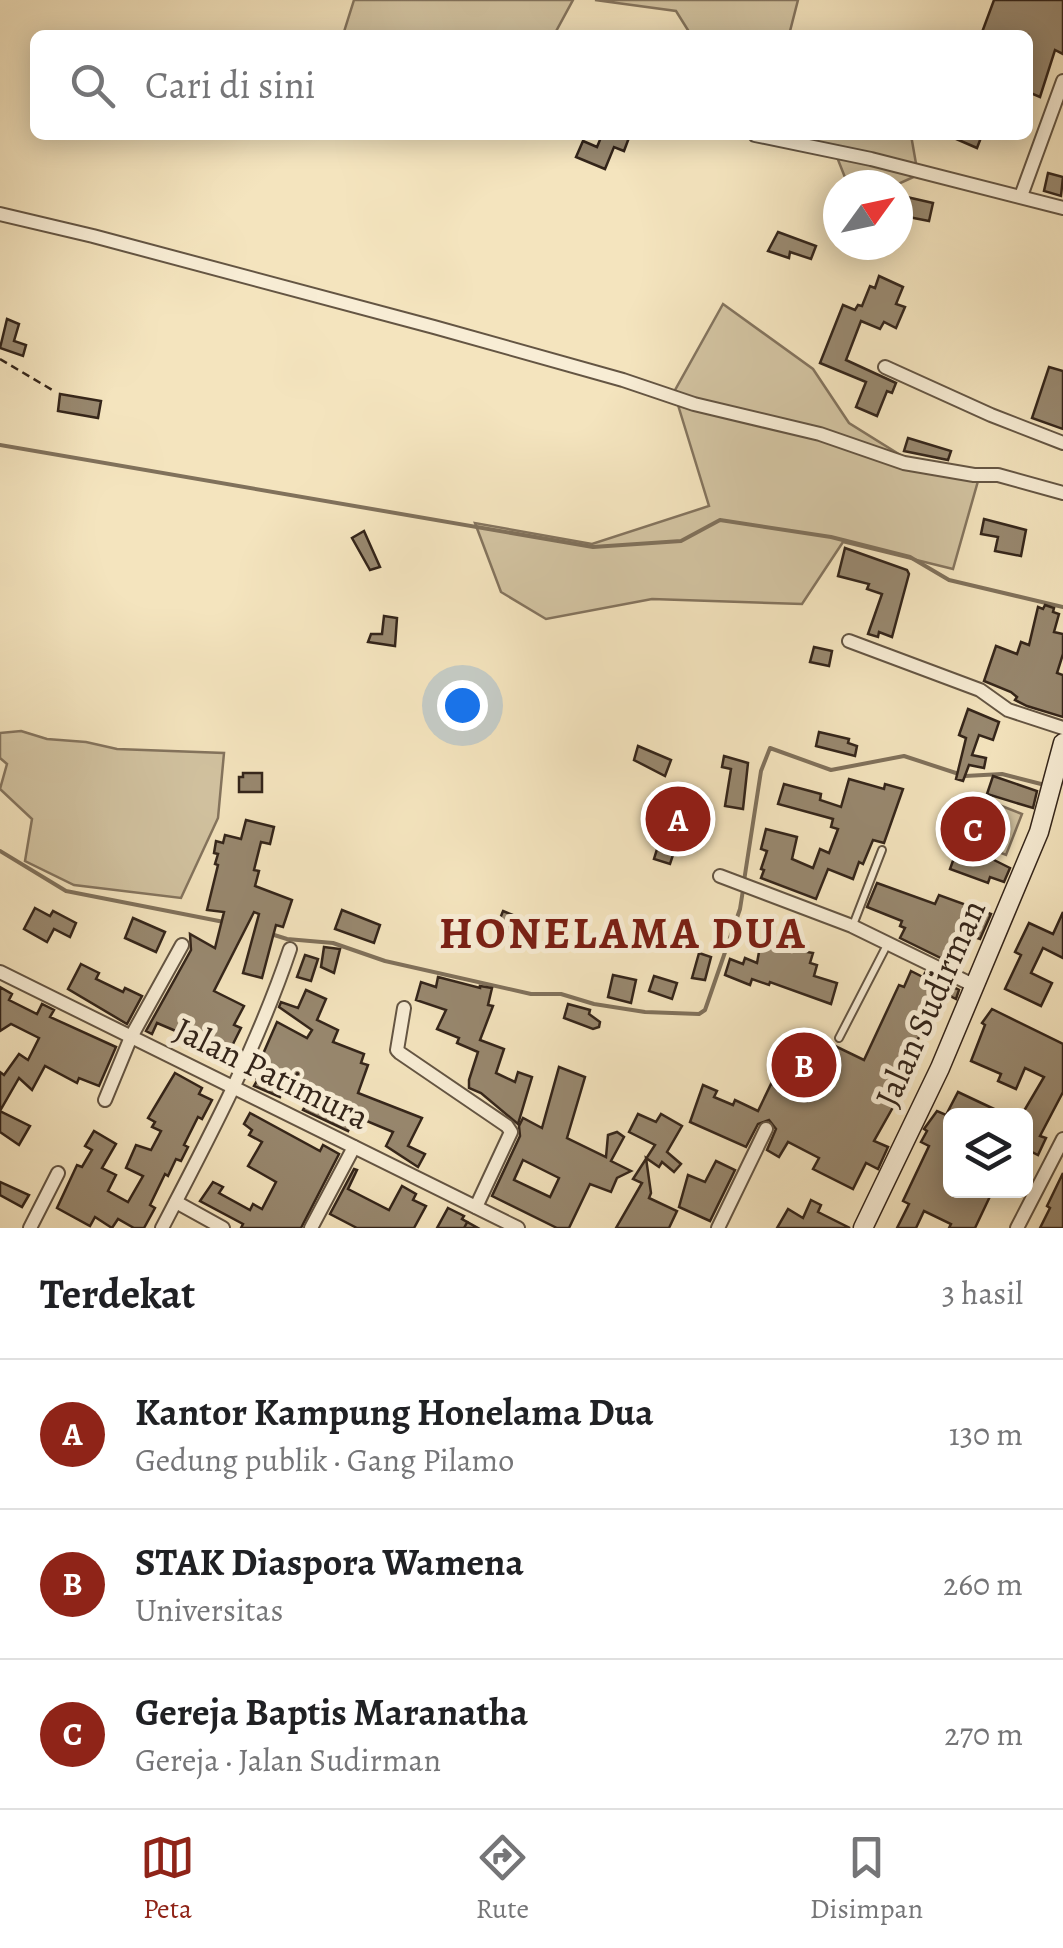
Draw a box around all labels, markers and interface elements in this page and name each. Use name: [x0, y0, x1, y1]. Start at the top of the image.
search box: [30, 30, 1033, 140]
icon: search: [65, 58, 120, 113]
text: Cari di sini: [145, 59, 315, 111]
north arrow: [823, 170, 913, 260]
your location: [437, 680, 488, 731]
pin: A: [646, 782, 710, 856]
pin: C: [940, 792, 1006, 866]
street label: Jalan Sudirman: [863, 892, 997, 1114]
district label: HONELAMA DUA: [439, 902, 807, 964]
street label: Jalan Patimura: [166, 1005, 378, 1141]
pin: B: [772, 1028, 836, 1102]
map controls: [943, 1108, 1033, 1198]
button: layers: [943, 1108, 1033, 1198]
text: Terdekat: [40, 1265, 195, 1322]
text: 3 hasil: [942, 1271, 1023, 1315]
text: Kantor Kampung Honelama Dua: [135, 1386, 654, 1438]
text: A: [62, 1412, 83, 1456]
text: 130 m: [949, 1412, 1023, 1456]
text: Gedung publik · Gang Pilamo: [135, 1438, 514, 1482]
text: STAK Diaspora Wamena: [135, 1536, 524, 1588]
text: B: [62, 1562, 83, 1606]
text: 260 m: [943, 1562, 1023, 1606]
text: Universitas: [135, 1588, 283, 1632]
text: Gereja Baptis Maranatha: [135, 1686, 528, 1738]
text: C: [63, 1712, 82, 1756]
text: 270 m: [944, 1712, 1023, 1756]
text: Gereja · Jalan Sudirman: [135, 1738, 441, 1782]
tab: Peta: [140, 1830, 195, 1928]
tab: Rute: [475, 1830, 530, 1928]
tab: Disimpan: [810, 1830, 923, 1928]

